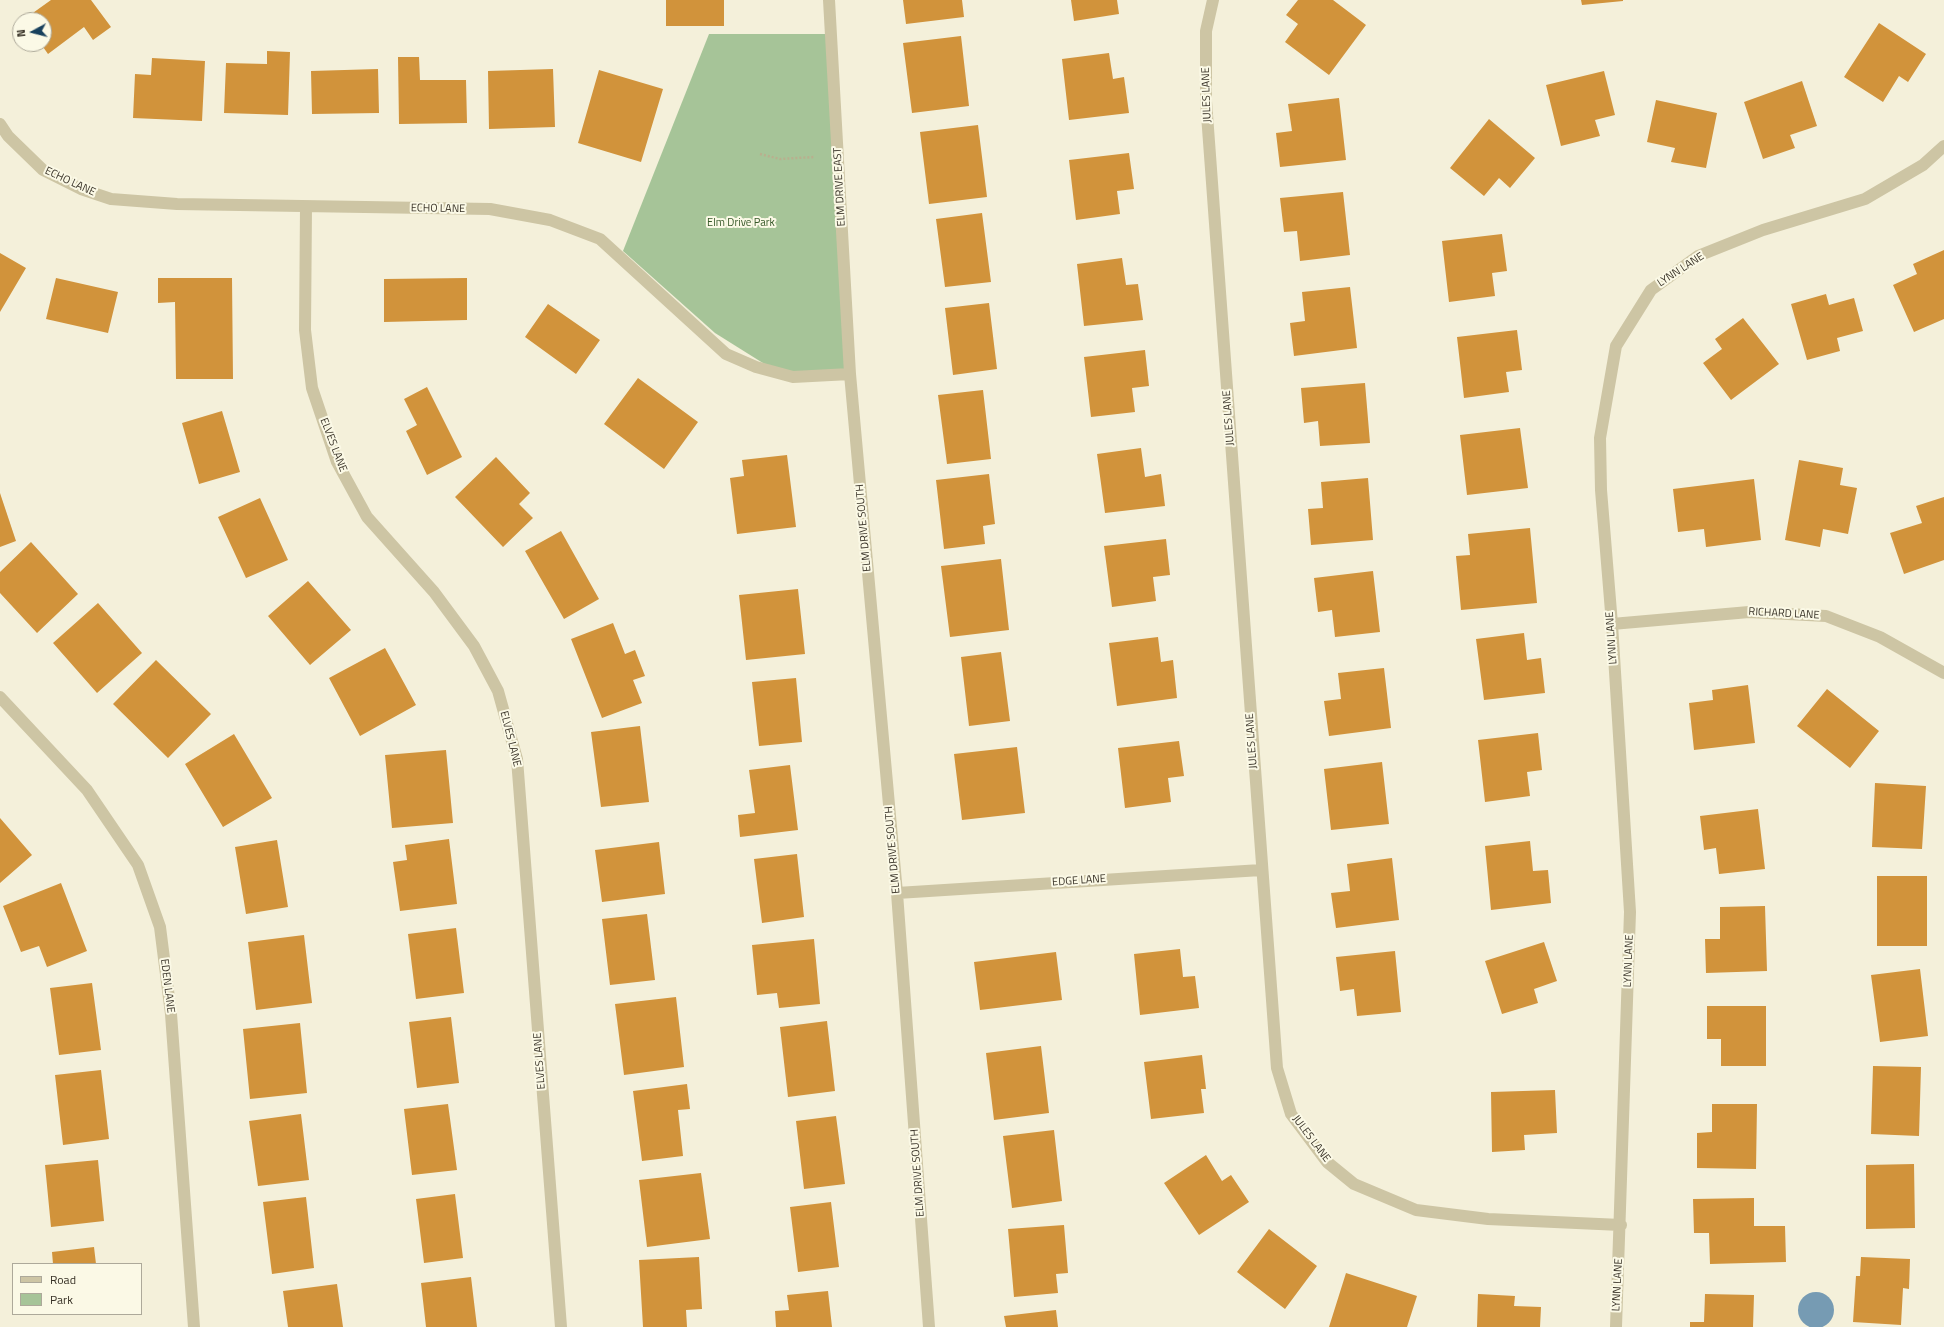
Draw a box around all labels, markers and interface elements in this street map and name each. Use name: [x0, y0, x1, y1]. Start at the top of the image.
north arrow: [12, 12, 52, 52]
text: N: [13, 29, 29, 38]
street label: JULES LANE: [1199, 67, 1215, 123]
street label: ELM DRIVE EAST: [831, 147, 849, 227]
street label: ECHO LANE: [43, 165, 97, 199]
street label: ECHO LANE: [411, 202, 465, 216]
park label: Elm Drive Park: [707, 216, 775, 230]
street label: LYNN LANE: [1655, 250, 1707, 290]
street label: JULES LANE: [1220, 390, 1238, 446]
street label: ELVES LANE: [317, 416, 349, 474]
street label: ELM DRIVE SOUTH: [854, 484, 874, 572]
street label: RICHARD LANE: [1748, 606, 1820, 622]
street label: LYNN LANE: [1604, 611, 1620, 665]
street label: ELVES LANE: [497, 710, 523, 768]
street label: JULES LANE: [1243, 713, 1261, 769]
street label: ELM DRIVE SOUTH: [883, 806, 903, 894]
street label: EDGE LANE: [1052, 873, 1106, 889]
street label: LYNN LANE: [1621, 934, 1637, 988]
street label: EDEN LANE: [157, 958, 177, 1014]
street label: ELVES LANE: [531, 1032, 549, 1090]
street label: JULES LANE: [1289, 1113, 1333, 1165]
street label: ELM DRIVE SOUTH: [908, 1129, 928, 1217]
street label: LYNN LANE: [1610, 1258, 1626, 1312]
legend: [12, 1263, 142, 1315]
text: Road: [50, 1270, 76, 1289]
text: Park: [50, 1290, 73, 1309]

